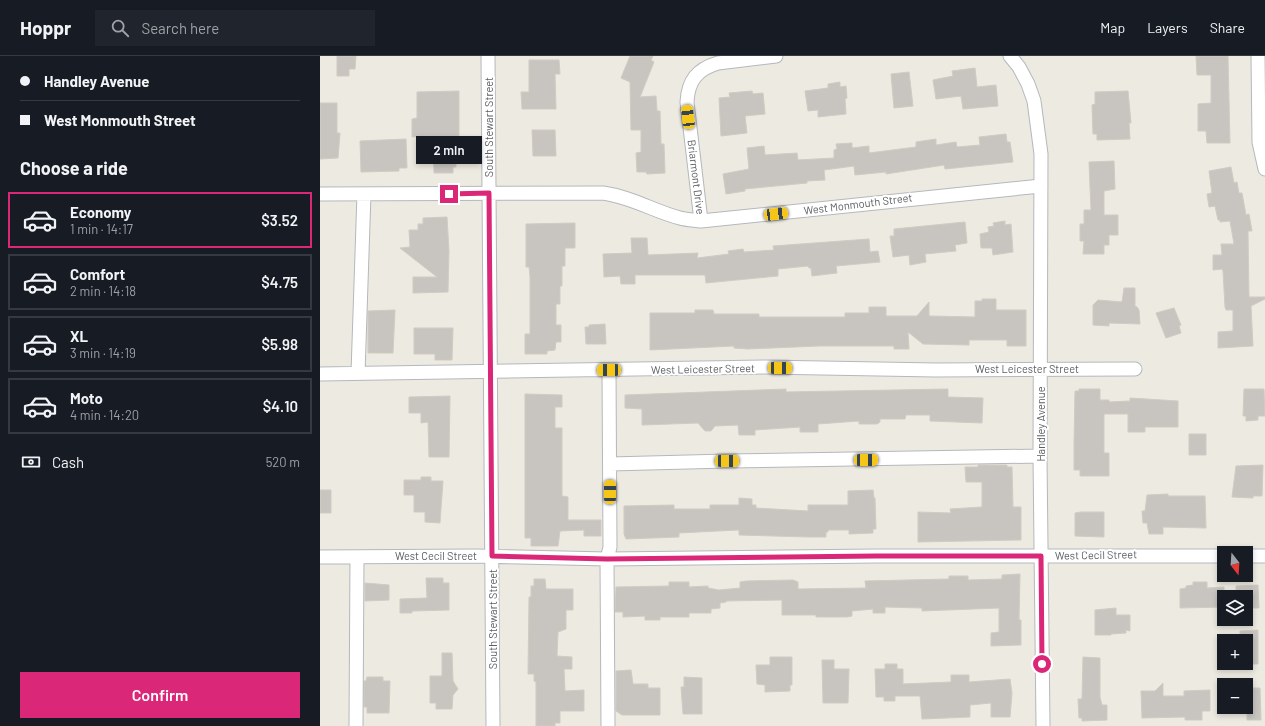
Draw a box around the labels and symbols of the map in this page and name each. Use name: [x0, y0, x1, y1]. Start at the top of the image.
street label: South Stewart Street: [482, 77, 495, 177]
car: [681, 104, 695, 130]
callout: 2 min: [416, 136, 482, 164]
street label: Briarmont Drive: [685, 139, 708, 215]
route end: [440, 185, 458, 203]
street label: West Monmouth Street: [803, 190, 913, 217]
car: [763, 207, 789, 221]
street label: West Leicester Street: [651, 361, 755, 376]
car: [768, 362, 792, 374]
street label: West Leicester Street: [975, 362, 1079, 375]
car: [597, 364, 621, 376]
street label: Handley Avenue: [1034, 386, 1047, 462]
car: [854, 454, 878, 466]
car: [715, 455, 739, 467]
car: [604, 480, 616, 504]
north arrow: [1217, 546, 1253, 582]
street label: West Cecil Street: [1055, 547, 1137, 562]
street label: West Cecil Street: [395, 549, 477, 562]
street label: South Stewart Street: [486, 569, 499, 669]
route start: [1033, 655, 1051, 673]

